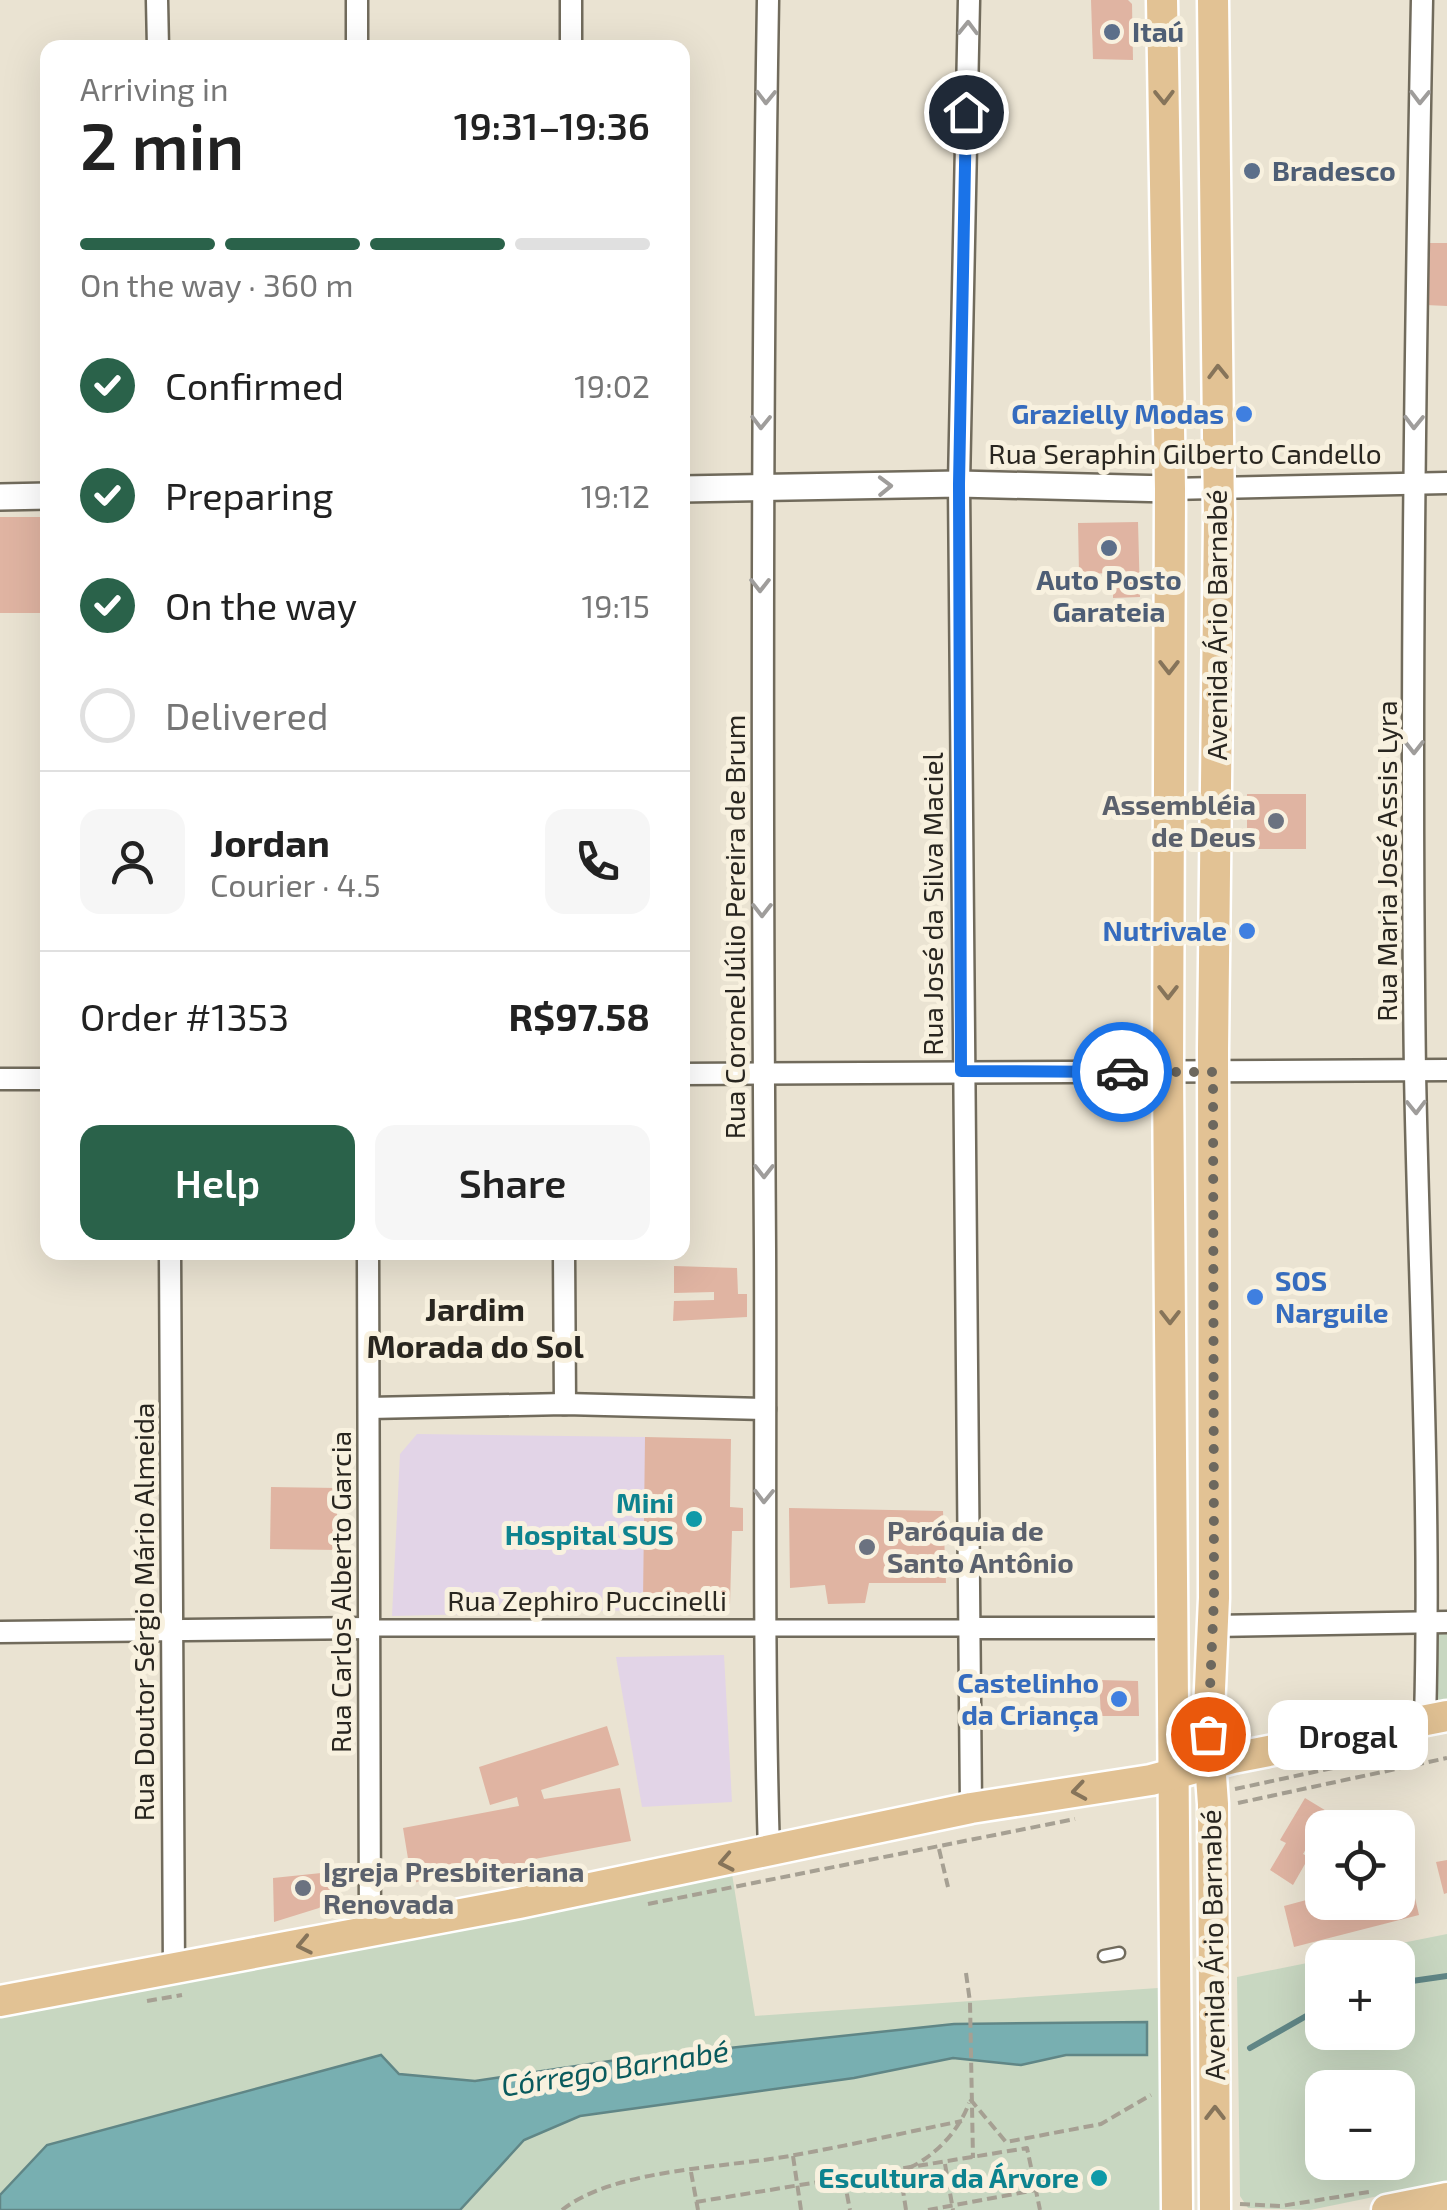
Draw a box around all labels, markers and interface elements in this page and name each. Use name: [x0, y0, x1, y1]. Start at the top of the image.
place label: Itaú: [1132, 14, 1184, 48]
one-way arrow: [958, 20, 979, 36]
marker: Itaú: [1101, 21, 1123, 43]
text: Arriving in: [80, 69, 229, 107]
pin: [924, 70, 1009, 155]
icon: home: [939, 85, 994, 140]
one-way arrow: [756, 90, 777, 106]
one-way arrow: [1153, 90, 1175, 106]
one-way arrow: [1410, 90, 1431, 106]
text: 19:31–19:36: [454, 102, 650, 148]
text: 2 min: [80, 105, 244, 183]
place label: Bradesco: [1272, 153, 1396, 187]
marker: Bradesco: [1241, 160, 1263, 182]
text: On the way · 360 m: [80, 265, 353, 303]
icon: check: [80, 358, 135, 413]
text: Confirmed: [165, 362, 344, 408]
one-way arrow: [1207, 363, 1228, 379]
text: 19:02: [574, 366, 650, 404]
place label: Grazielly Modas: [1011, 396, 1224, 430]
marker: Grazielly Modas: [1233, 403, 1255, 425]
one-way arrow: [750, 415, 771, 431]
one-way arrow: [1404, 415, 1425, 431]
street label: Rua Seraphin Gilberto Candello: [988, 436, 1382, 470]
icon: check: [80, 468, 135, 523]
text: Preparing: [165, 472, 333, 518]
one-way arrow: [877, 475, 893, 496]
text: 19:12: [581, 476, 650, 514]
street label: Avenida Ário Barnabé: [1199, 489, 1233, 761]
marker: Auto Posto Garateia: [1098, 537, 1120, 559]
place label: Auto Posto Garateia: [1036, 562, 1182, 628]
icon: check: [80, 578, 135, 633]
one-way arrow: [749, 578, 771, 594]
text: On the way: [165, 582, 357, 628]
text: 19:15: [582, 586, 650, 624]
one-way arrow: [1158, 660, 1180, 676]
text: Delivered: [165, 692, 329, 738]
street label: Rua Maria José Assis Lyra: [1369, 700, 1403, 1022]
street label: Rua Coronel Júlio Pereira de Brum: [717, 715, 751, 1139]
one-way arrow: [1403, 740, 1425, 756]
street label: Rua José da Silva Maciel: [915, 752, 949, 1056]
place label: Assembléia de Deus: [1102, 787, 1256, 853]
button: person: [80, 809, 185, 914]
button: phone: [545, 809, 650, 914]
marker: Assembléia de Deus: [1265, 810, 1287, 832]
text: Jordan: [210, 819, 330, 865]
text: Courier · 4.5: [210, 865, 381, 903]
one-way arrow: [751, 904, 773, 919]
place label: Nutrivale: [1102, 913, 1227, 947]
marker: Nutrivale: [1236, 920, 1258, 942]
one-way arrow: [1157, 986, 1179, 1001]
text: Order #1353: [80, 993, 289, 1039]
text: R$97.58: [509, 993, 650, 1039]
courier: [1072, 1022, 1172, 1122]
icon: car: [1095, 1045, 1150, 1100]
one-way arrow: [1406, 1100, 1427, 1116]
button: Help: [80, 1125, 355, 1240]
button: Share: [375, 1125, 650, 1240]
one-way arrow: [753, 1164, 775, 1179]
place label: SOS Narguile: [1275, 1263, 1389, 1329]
marker: SOS Narguile: [1244, 1286, 1266, 1308]
district label: Jardim Morada do Sol: [366, 1289, 584, 1364]
one-way arrow: [1159, 1310, 1181, 1326]
street label: Rua Doutor Sérgio Mário Almeida: [126, 1403, 160, 1821]
street label: Rua Carlos Alberto Garcia: [323, 1431, 357, 1753]
place label: Mini Hospital SUS: [505, 1485, 674, 1551]
one-way arrow: [753, 1488, 775, 1504]
marker: Mini Hospital SUS: [683, 1508, 705, 1530]
place label: Paróquia de Santo Antônio: [887, 1513, 1074, 1579]
marker: Paróquia de Santo Antônio: [856, 1536, 878, 1558]
street label: Rua Zephiro Puccinelli: [447, 1583, 727, 1617]
place label: Castelinho da Criança: [957, 1665, 1099, 1732]
marker: Castelinho da Criança: [1108, 1688, 1130, 1710]
pin: [1166, 1692, 1251, 1777]
callout: Drogal: [1268, 1699, 1428, 1769]
icon: bag: [1181, 1707, 1236, 1762]
text: Drogal: [1298, 1716, 1398, 1754]
one-way arrow: [1070, 1780, 1087, 1801]
street label: Avenida Ário Barnabé: [1193, 1809, 1231, 2081]
map controls: [1305, 1810, 1415, 2180]
button: locate: [1305, 1810, 1415, 1920]
one-way arrow: [718, 1851, 734, 1872]
place label: Igreja Presbiteriana Renovada: [323, 1854, 584, 1920]
marker: Igreja Presbiteriana Renovada: [292, 1877, 314, 1899]
one-way arrow: [296, 1934, 313, 1955]
button: +: [1305, 1940, 1415, 2050]
water label: Córrego Barnabé: [498, 2031, 731, 2103]
button: −: [1305, 2070, 1415, 2180]
one-way arrow: [1204, 2104, 1226, 2120]
place label: Escultura da Árvore: [818, 2160, 1079, 2194]
marker: Escultura da Árvore: [1088, 2167, 1110, 2189]

